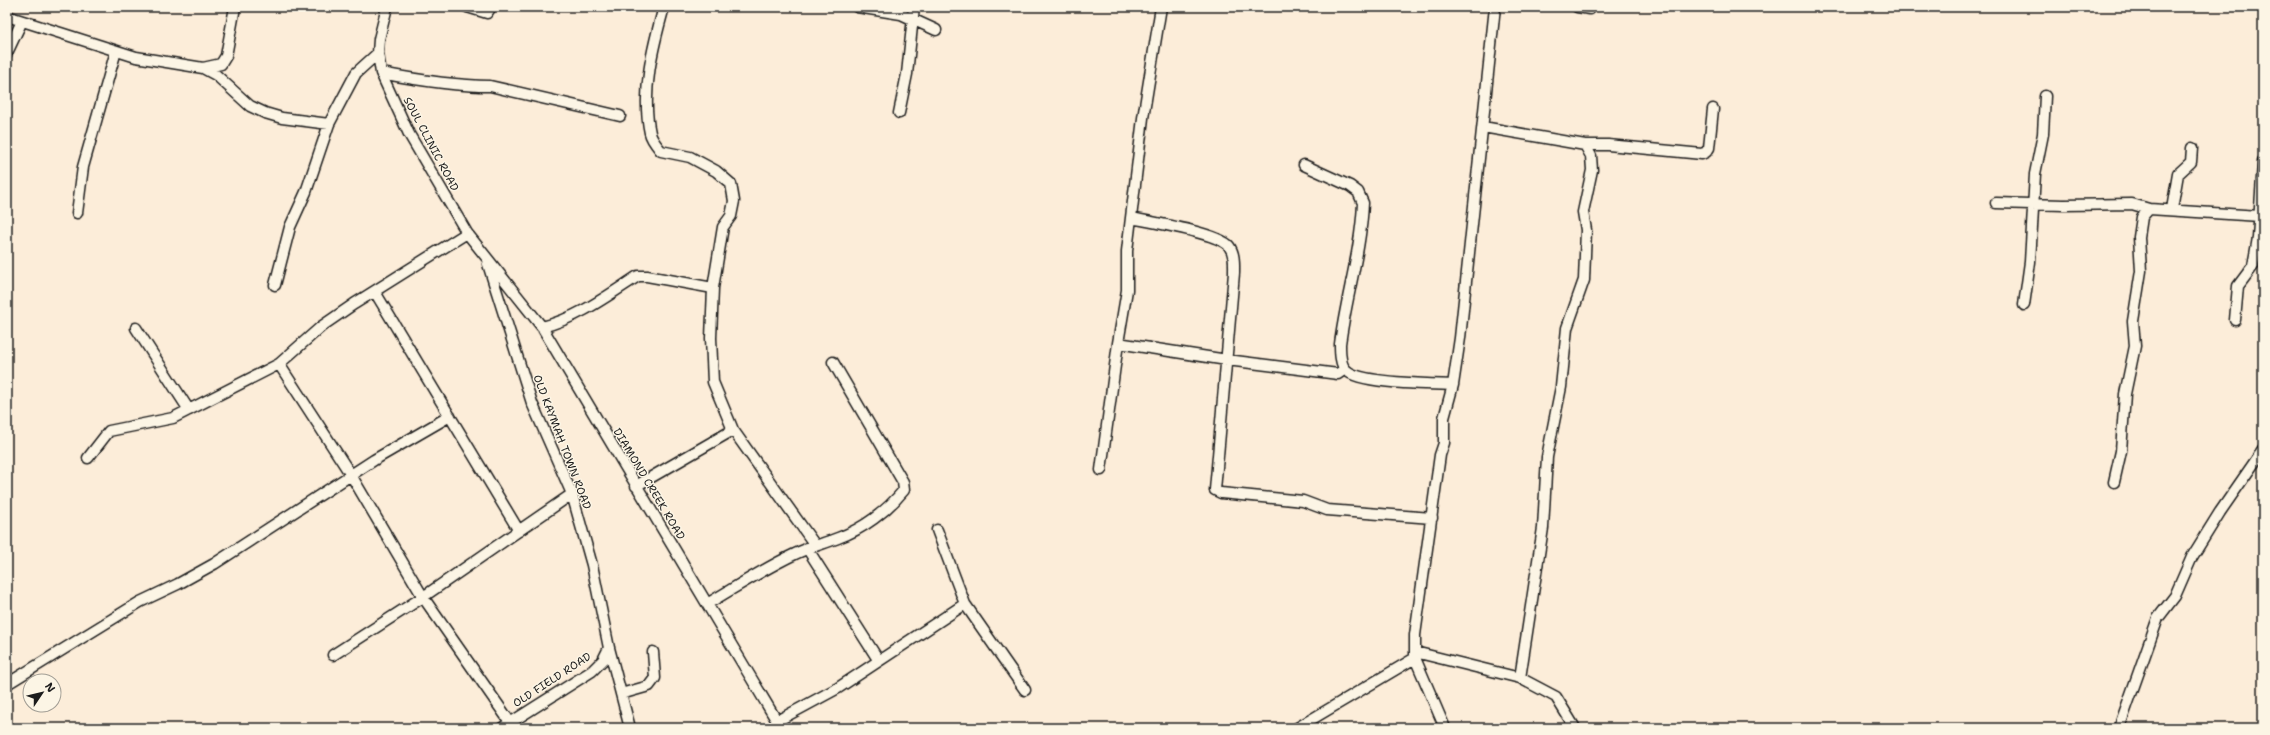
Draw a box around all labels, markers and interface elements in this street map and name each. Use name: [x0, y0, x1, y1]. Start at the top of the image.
street label: SOUL CLINIC ROAD: [400, 94, 462, 194]
street label: OLD KAYMAH TOWN ROAD: [529, 373, 595, 511]
street label: DIAMOND CREEK ROAD: [610, 425, 688, 543]
street label: OLD FIELD ROAD: [510, 649, 594, 711]
north arrow: [22, 673, 62, 713]
text: N: [41, 680, 59, 696]

